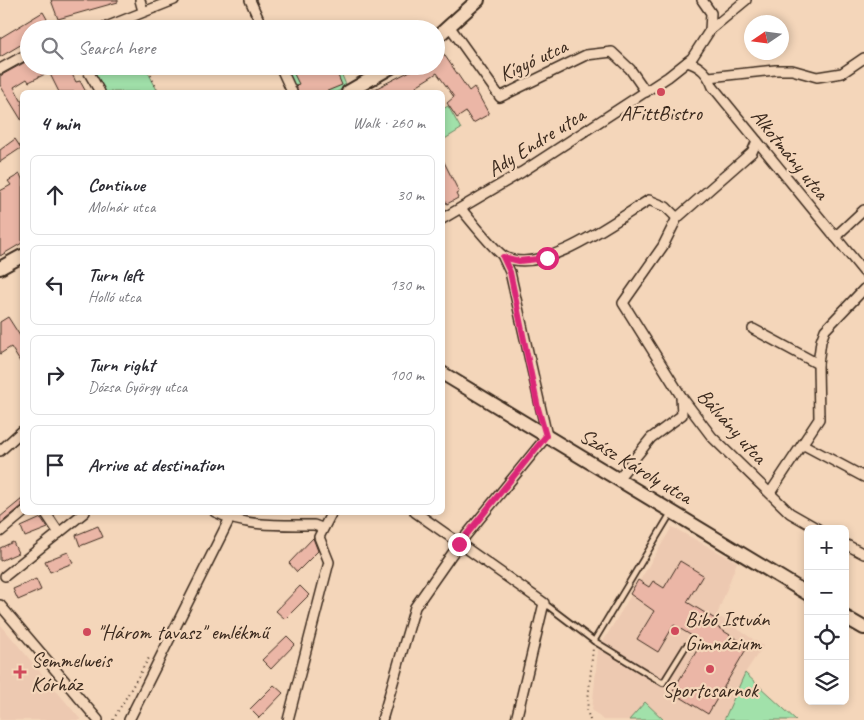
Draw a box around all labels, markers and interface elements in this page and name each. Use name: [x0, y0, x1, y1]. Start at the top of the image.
north arrow: [744, 15, 789, 60]
search box: [20, 20, 445, 75]
street label: Kígyó utca: [495, 32, 573, 87]
icon: search: [38, 34, 66, 62]
text: Search here: [78, 36, 155, 60]
marker: AFittBistro: [655, 86, 667, 98]
street label: Ady Endre utca: [482, 100, 592, 182]
place label: AFittBistro: [620, 100, 704, 126]
street label: Alkotmány utca: [745, 103, 835, 206]
text: 4 min: [40, 110, 80, 136]
text: Walk · 260 m: [353, 113, 425, 133]
text: Continue: [88, 173, 145, 197]
icon: ahead: [41, 181, 69, 209]
text: 30 m: [397, 185, 424, 205]
text: Molnár utca: [88, 197, 155, 217]
route start: [536, 247, 559, 270]
text: Turn left: [88, 263, 143, 287]
icon: left: [41, 271, 69, 299]
text: 130 m: [390, 275, 424, 295]
text: Holló utca: [88, 287, 141, 307]
text: Turn right: [88, 353, 155, 377]
icon: right: [41, 361, 69, 389]
text: 100 m: [390, 365, 424, 385]
text: Dózsa György utca: [88, 377, 187, 397]
street label: Bálvány utca: [692, 383, 774, 470]
street label: Szász Károly utca: [575, 422, 699, 511]
icon: arrive: [41, 451, 69, 479]
text: Arrive at destination: [88, 453, 224, 477]
map controls: [804, 525, 849, 705]
button: +: [804, 525, 849, 570]
route end: [448, 533, 471, 556]
button: −: [804, 570, 849, 615]
place label: Bibó István Gimnázium: [685, 606, 770, 656]
button: locate: [804, 615, 849, 660]
place label: "Három tavasz" emlékmű: [97, 619, 271, 645]
marker: Bibó István Gimnázium: [669, 625, 681, 637]
marker: "Három tavasz" emlékmű: [81, 626, 93, 638]
place label: Semmelweis Kórház: [31, 647, 113, 697]
button: layers: [804, 660, 849, 705]
marker: Sportcsarnok: [704, 663, 716, 675]
marker: Semmelweis Kórház: [13, 665, 27, 679]
place label: Sportcsarnok: [662, 677, 759, 703]

